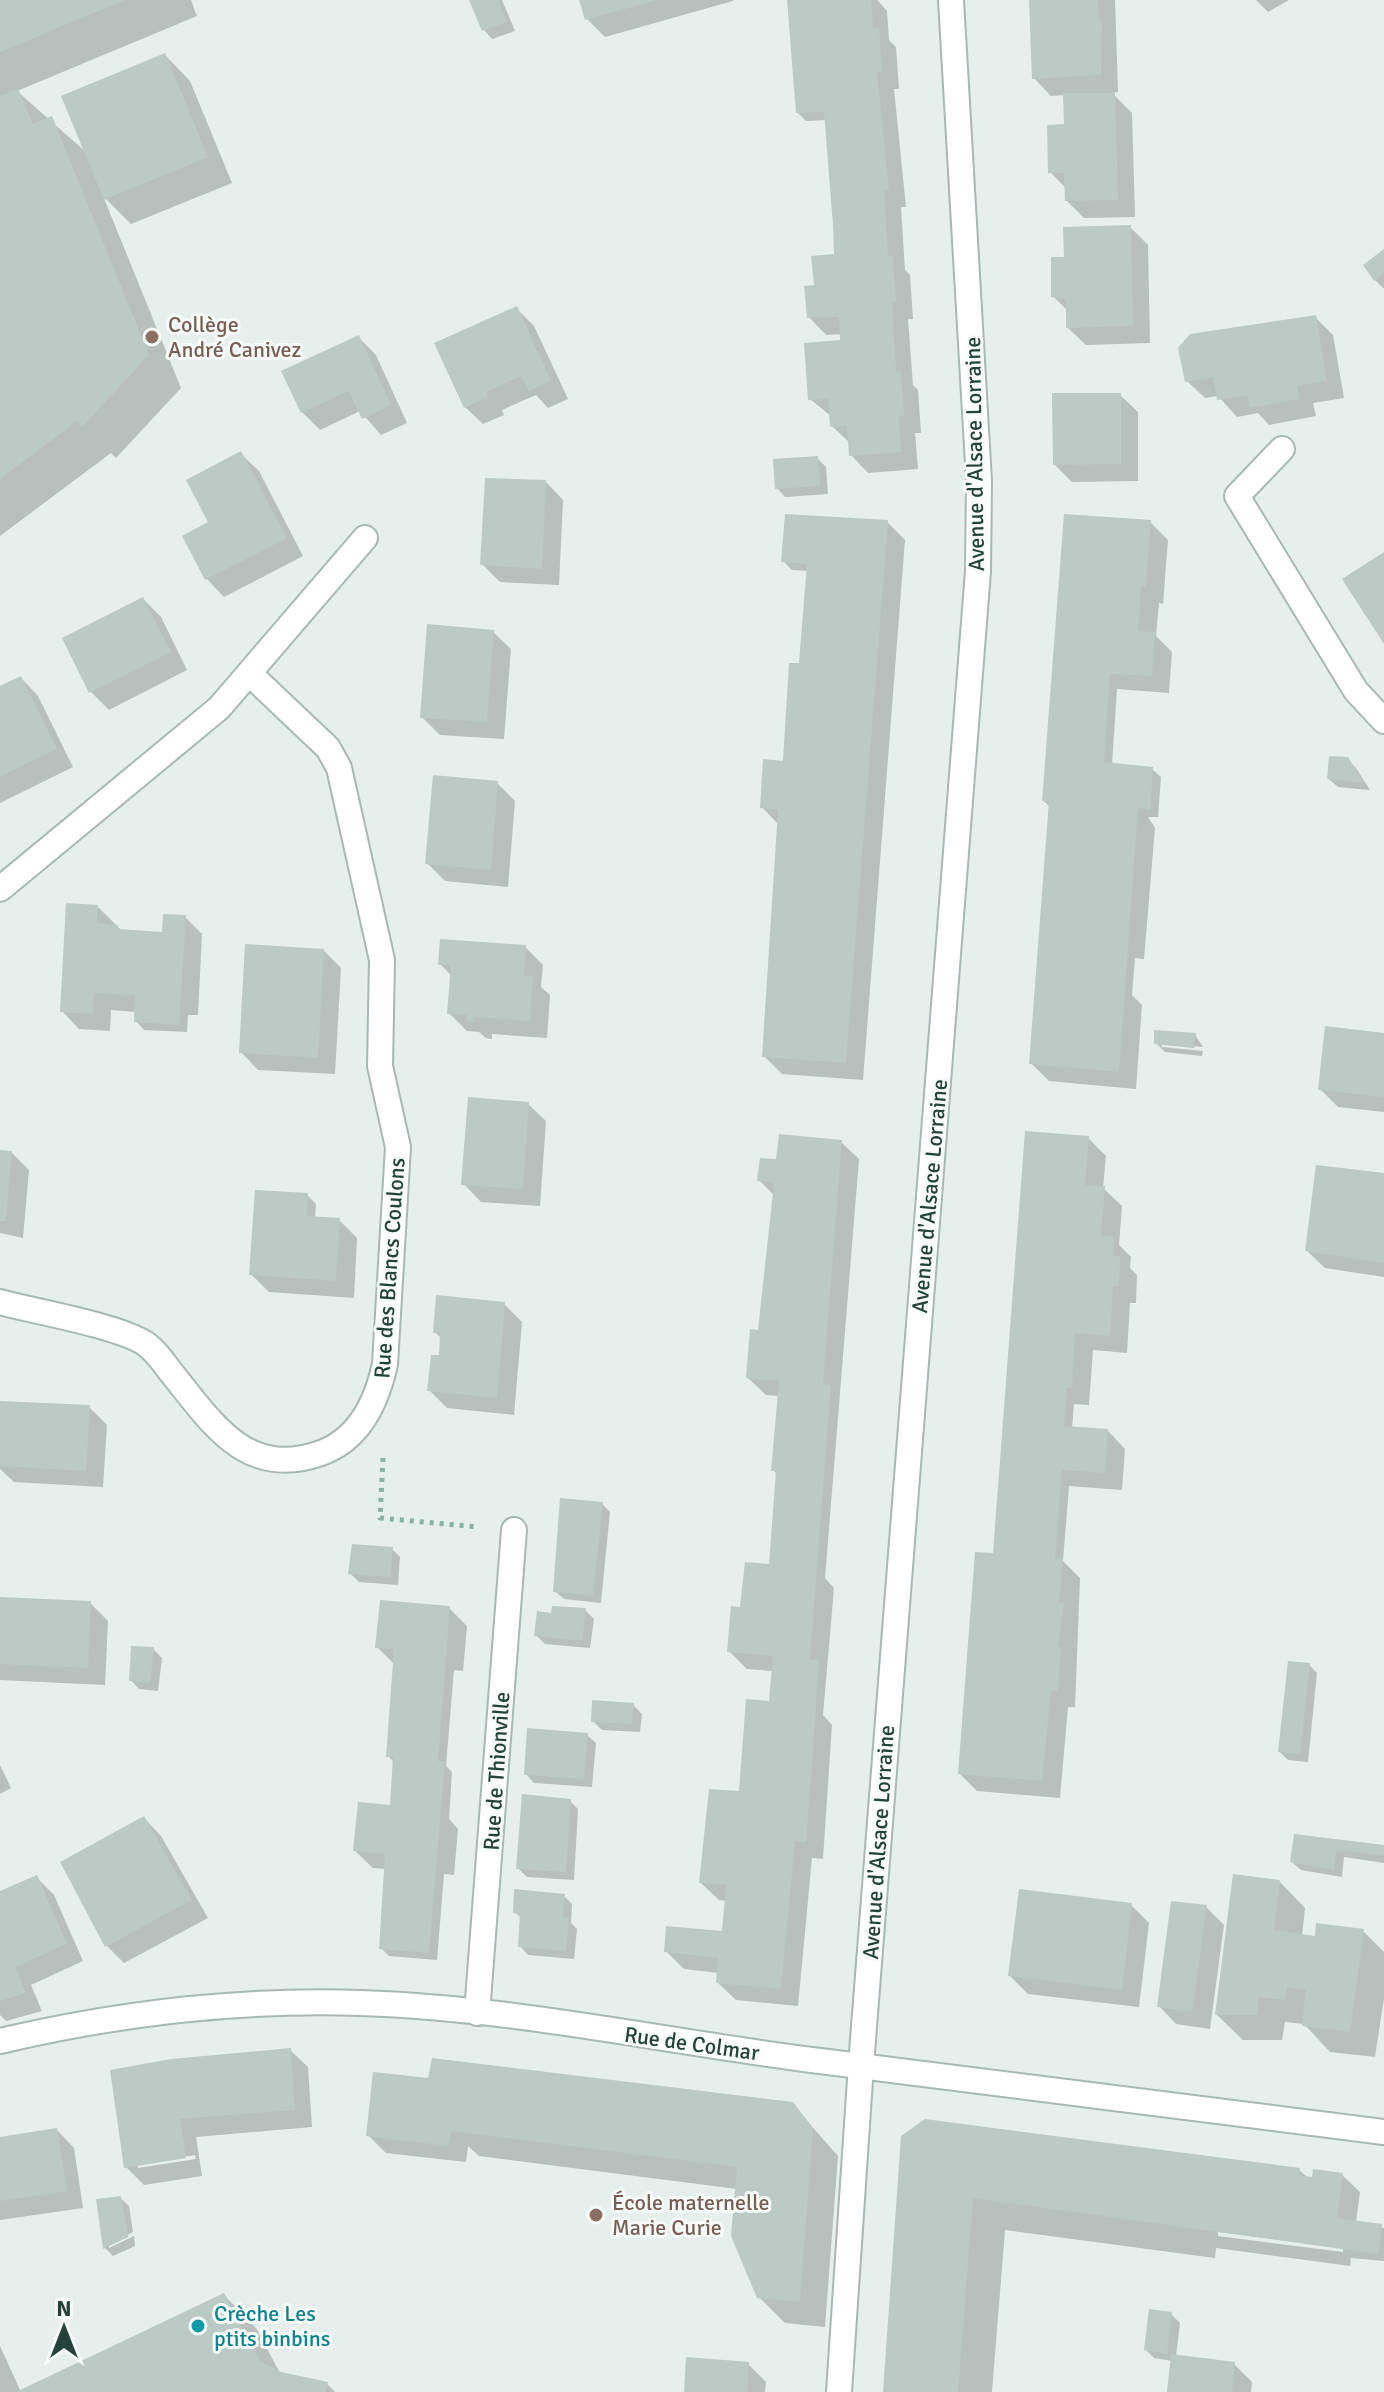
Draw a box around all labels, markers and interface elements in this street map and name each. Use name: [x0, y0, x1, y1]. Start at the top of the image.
place label: Collège André Canivez: [168, 311, 301, 363]
marker: Collège André Canivez: [143, 328, 161, 346]
street label: Avenue d'Alsace Lorraine: [959, 336, 990, 572]
street label: Avenue d'Alsace Lorraine: [906, 1078, 953, 1314]
street label: Rue des Blancs Coulons: [368, 1157, 411, 1379]
street label: Rue de Thionville: [477, 1691, 516, 1851]
street label: Avenue d'Alsace Lorraine: [857, 1724, 900, 1960]
street label: Rue de Colmar: [623, 2021, 761, 2066]
place label: École maternelle Marie Curie: [612, 2189, 770, 2241]
marker: École maternelle Marie Curie: [587, 2206, 605, 2224]
north arrow: [24, 2288, 104, 2368]
text: N: [56, 2295, 72, 2322]
place label: Crèche Les ptits binbins: [214, 2300, 330, 2352]
marker: Crèche Les ptits binbins: [189, 2317, 207, 2335]

